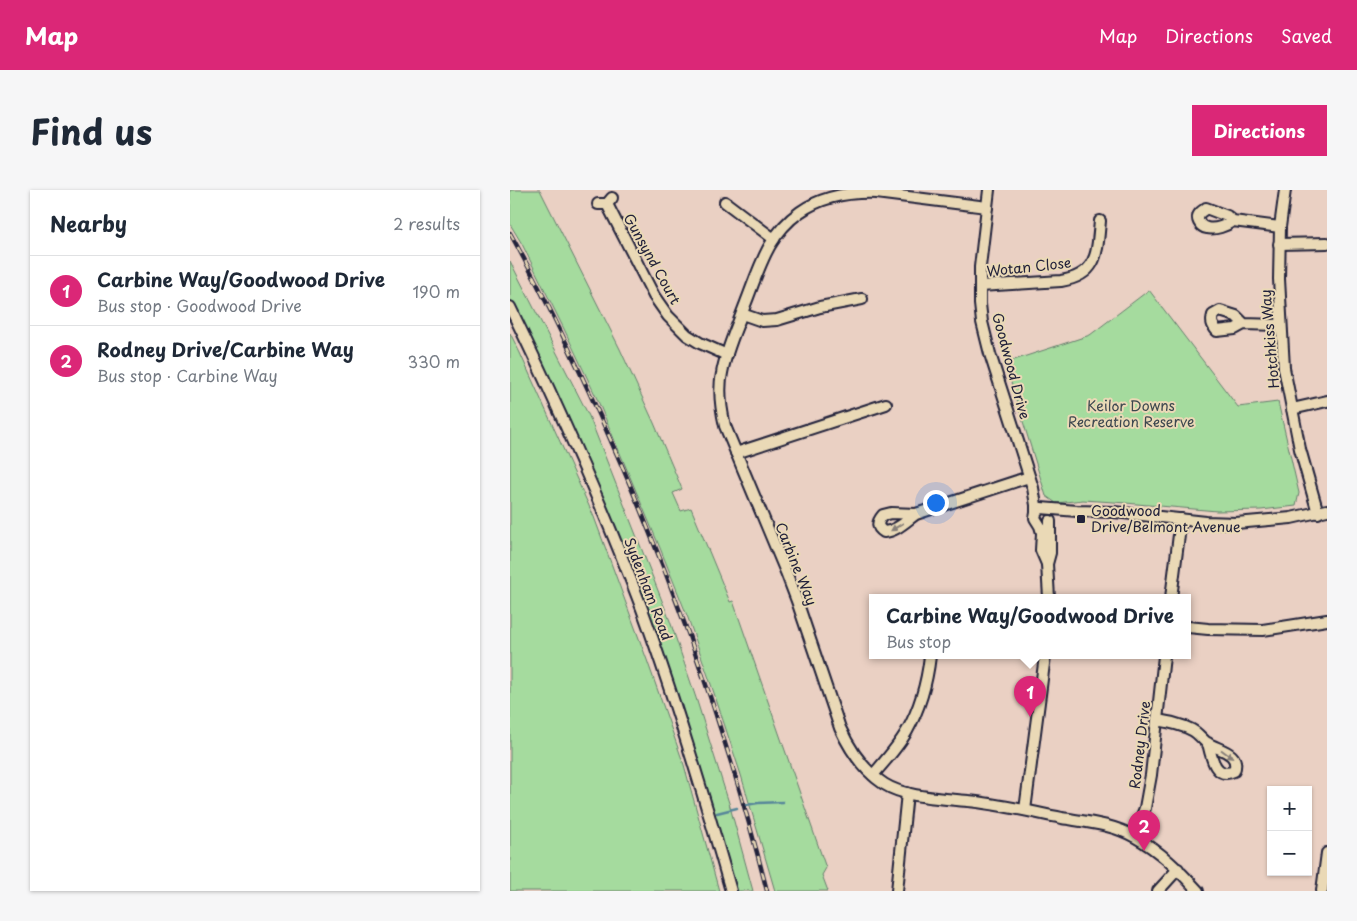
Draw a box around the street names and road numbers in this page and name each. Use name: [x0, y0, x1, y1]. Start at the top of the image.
street label: Gunsynd Court: [619, 209, 686, 308]
street label: Wotan Close: [986, 252, 1072, 281]
street label: Hotchkiss Way: [1255, 289, 1284, 390]
street label: Goodwood Drive: [987, 310, 1036, 421]
street label: Carbine Way: [770, 519, 823, 609]
street label: Sydenham Road: [619, 534, 678, 643]
street label: Rodney Drive: [1124, 700, 1155, 790]

